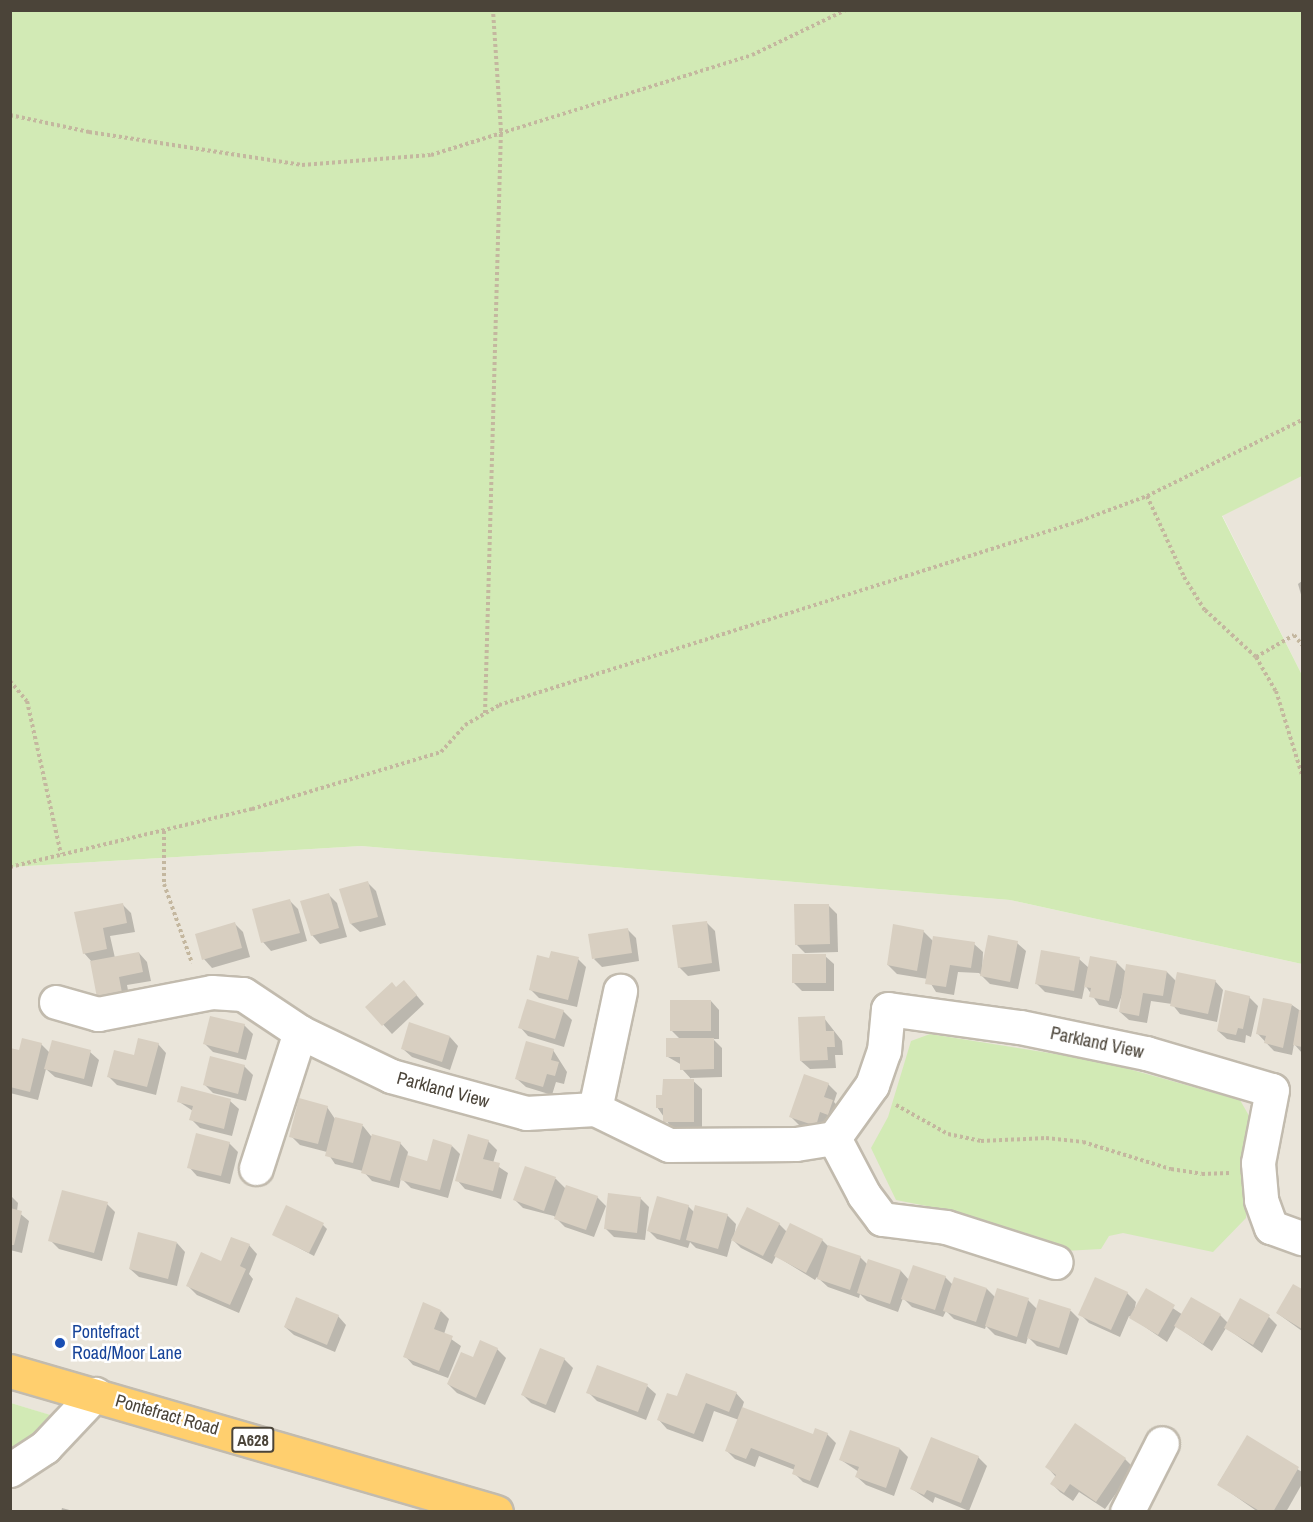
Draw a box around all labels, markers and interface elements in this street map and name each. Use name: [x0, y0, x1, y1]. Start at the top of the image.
street label: Parkland View: [1048, 1023, 1146, 1063]
street label: Parkland View: [394, 1067, 492, 1113]
place label: Pontefract Road/Moor Lane: [72, 1322, 182, 1364]
marker: Pontefract Road/Moor Lane: [53, 1336, 67, 1350]
street label: Pontefract Road: [113, 1390, 221, 1440]
road number: A628: [230, 1427, 276, 1453]

